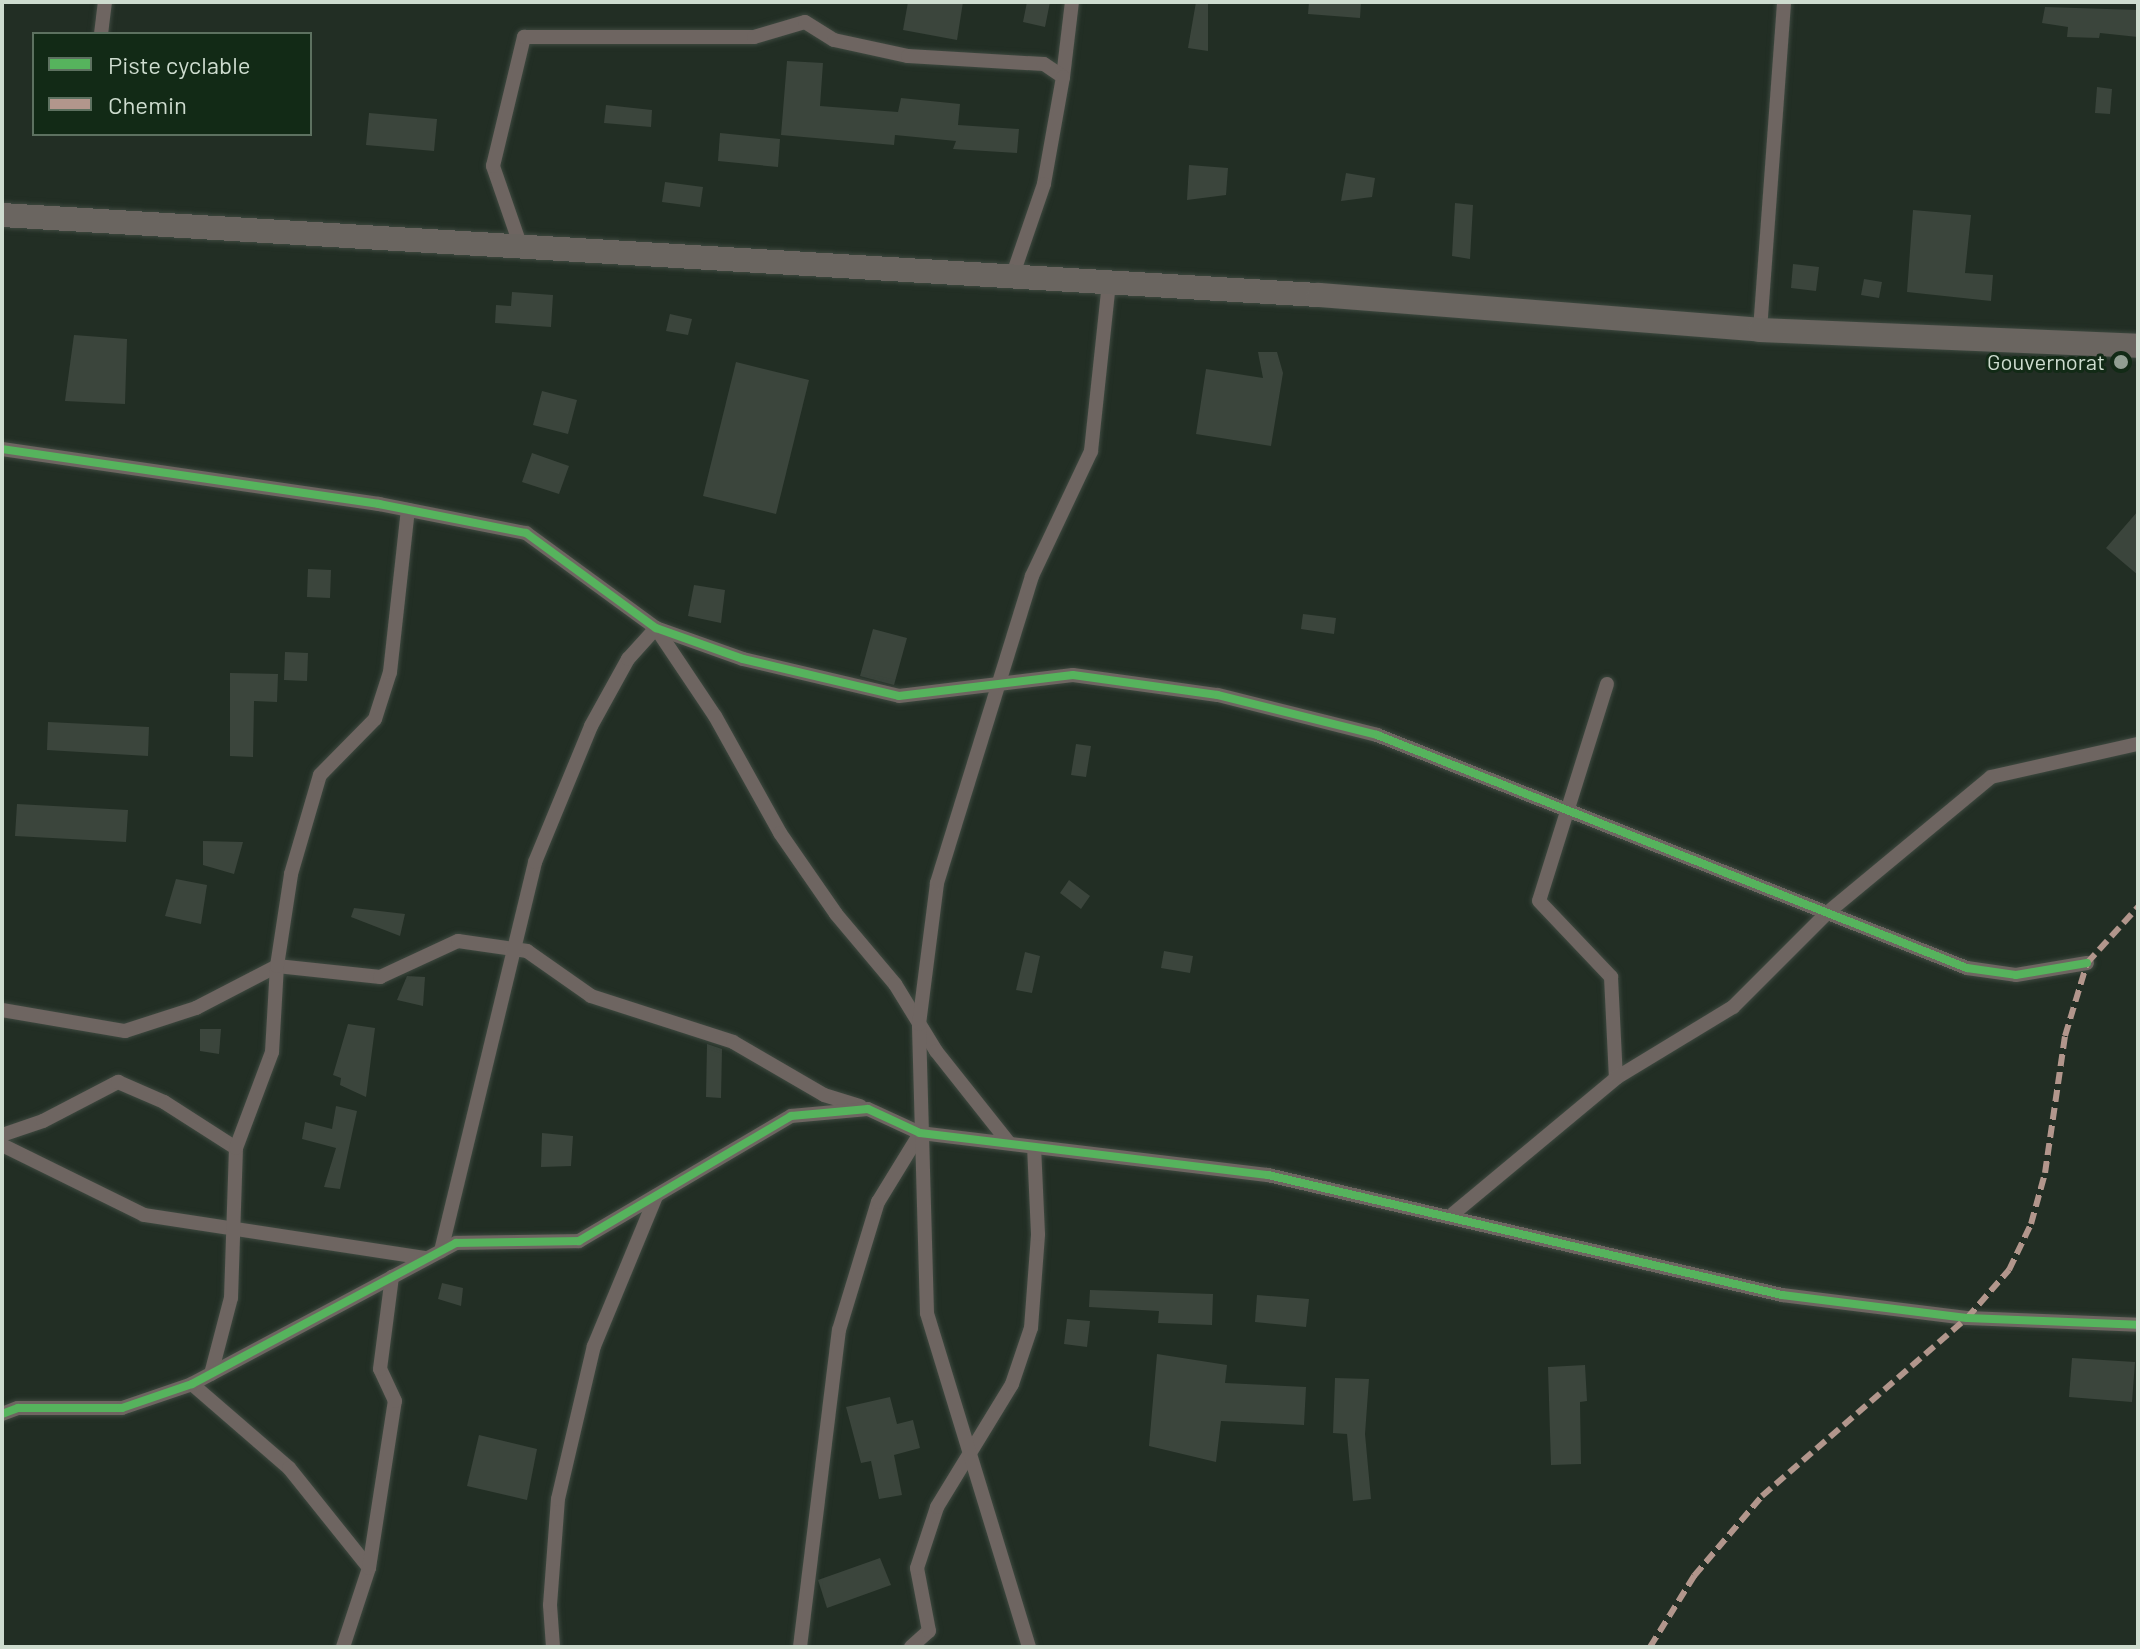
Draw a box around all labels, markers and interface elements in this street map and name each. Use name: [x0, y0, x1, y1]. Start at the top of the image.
legend: [32, 32, 312, 136]
text: Piste cyclable: [108, 50, 251, 79]
text: Chemin: [108, 90, 187, 119]
place label: Gouvernorat: [1987, 349, 2105, 375]
marker: Gouvernorat: [2112, 353, 2130, 371]

